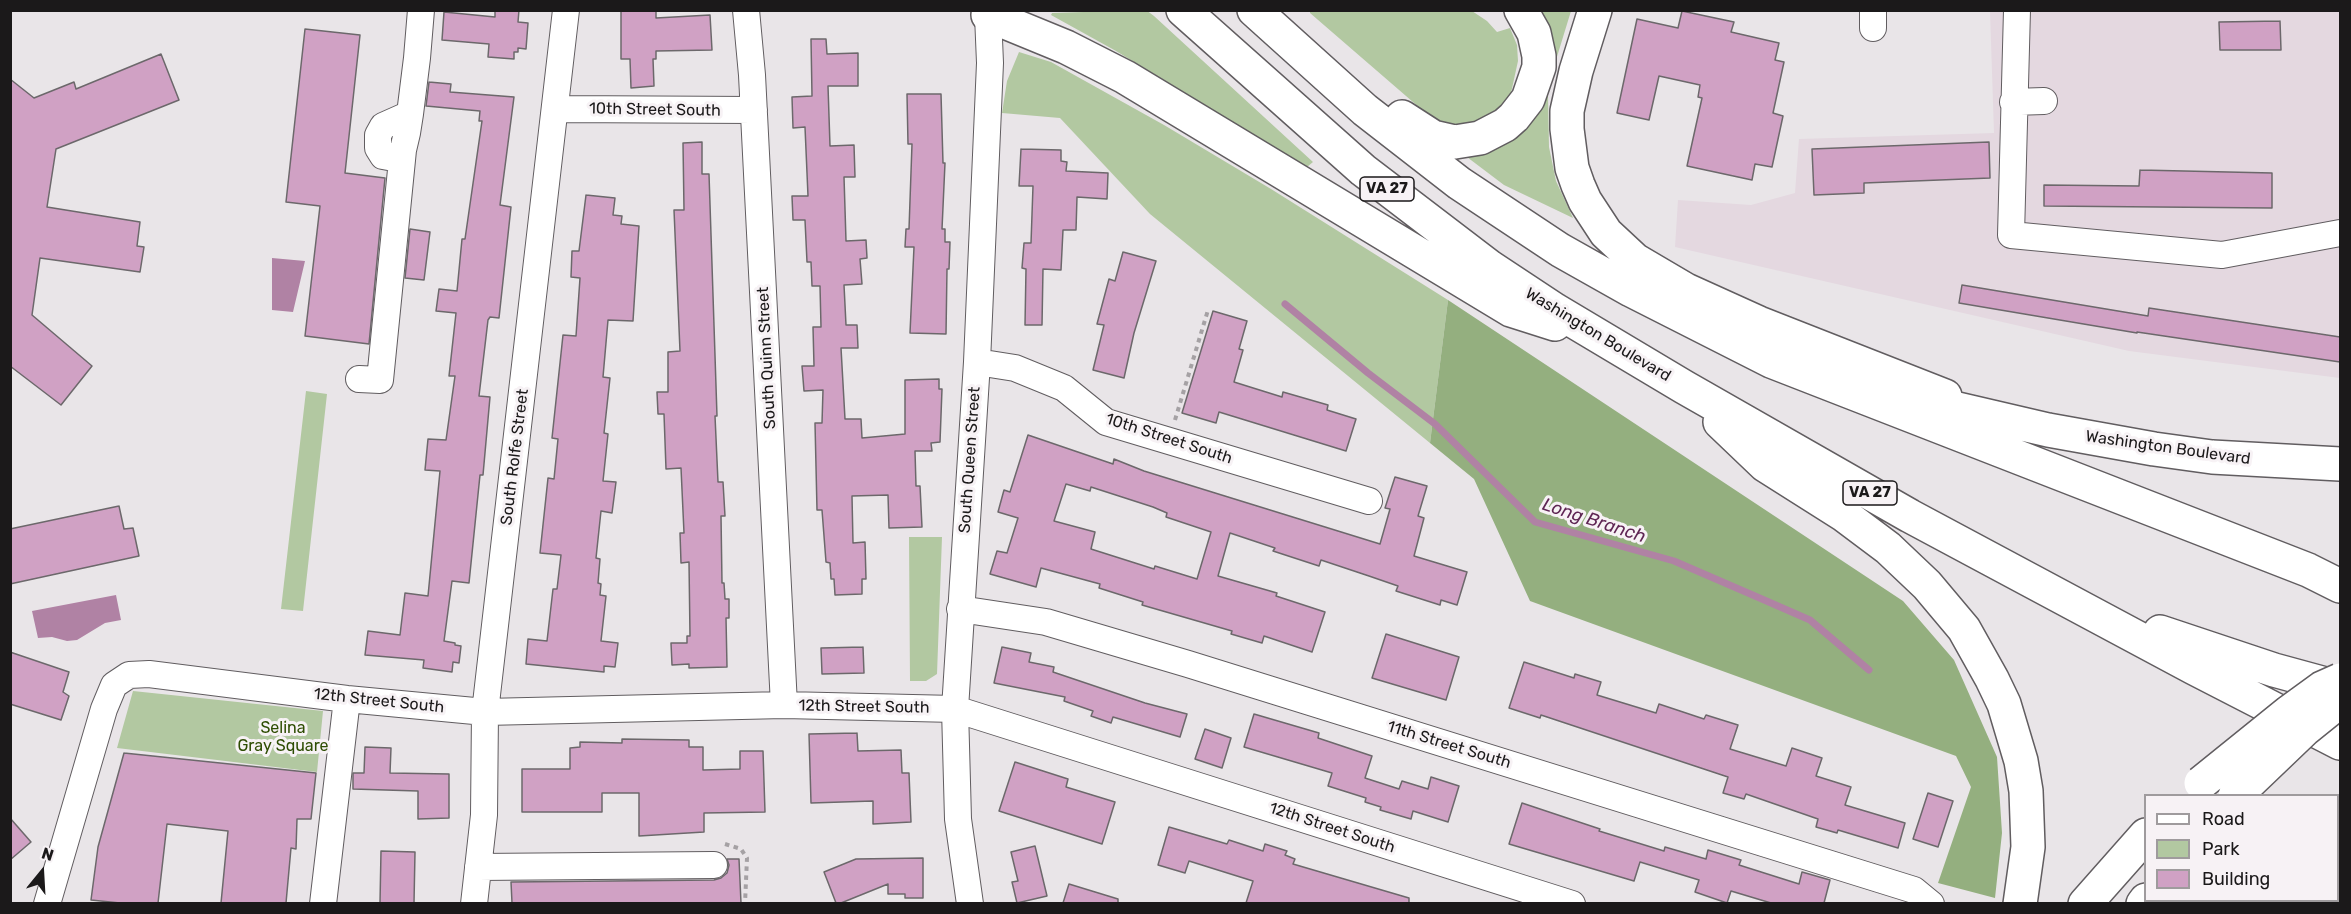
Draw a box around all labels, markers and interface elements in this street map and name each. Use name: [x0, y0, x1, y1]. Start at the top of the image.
street label: 10th Street South: [589, 99, 721, 121]
road number: VA 27: [1360, 177, 1414, 201]
street label: Washington Boulevard: [1522, 284, 1674, 386]
street label: South Quinn Street: [754, 286, 780, 430]
street label: South Queen Street: [955, 386, 985, 534]
street label: South Rolfe Street: [497, 388, 533, 526]
street label: 10th Street South: [1103, 409, 1235, 469]
street label: Washington Boulevard: [2084, 427, 2252, 469]
road number: VA 27: [1843, 481, 1897, 505]
water label: Long Branch: [1540, 494, 1648, 548]
street label: 12th Street South: [313, 685, 445, 717]
street label: 12th Street South: [798, 696, 930, 718]
street label: 11th Street South: [1385, 717, 1513, 773]
park label: Selina Gray Square: [237, 718, 329, 756]
legend: [2144, 794, 2339, 902]
street label: 12th Street South: [1267, 799, 1397, 857]
text: Road: [2202, 808, 2245, 830]
text: Park: [2202, 838, 2239, 860]
north arrow: [12, 842, 72, 902]
text: N: [39, 844, 56, 865]
text: Building: [2202, 868, 2270, 890]

